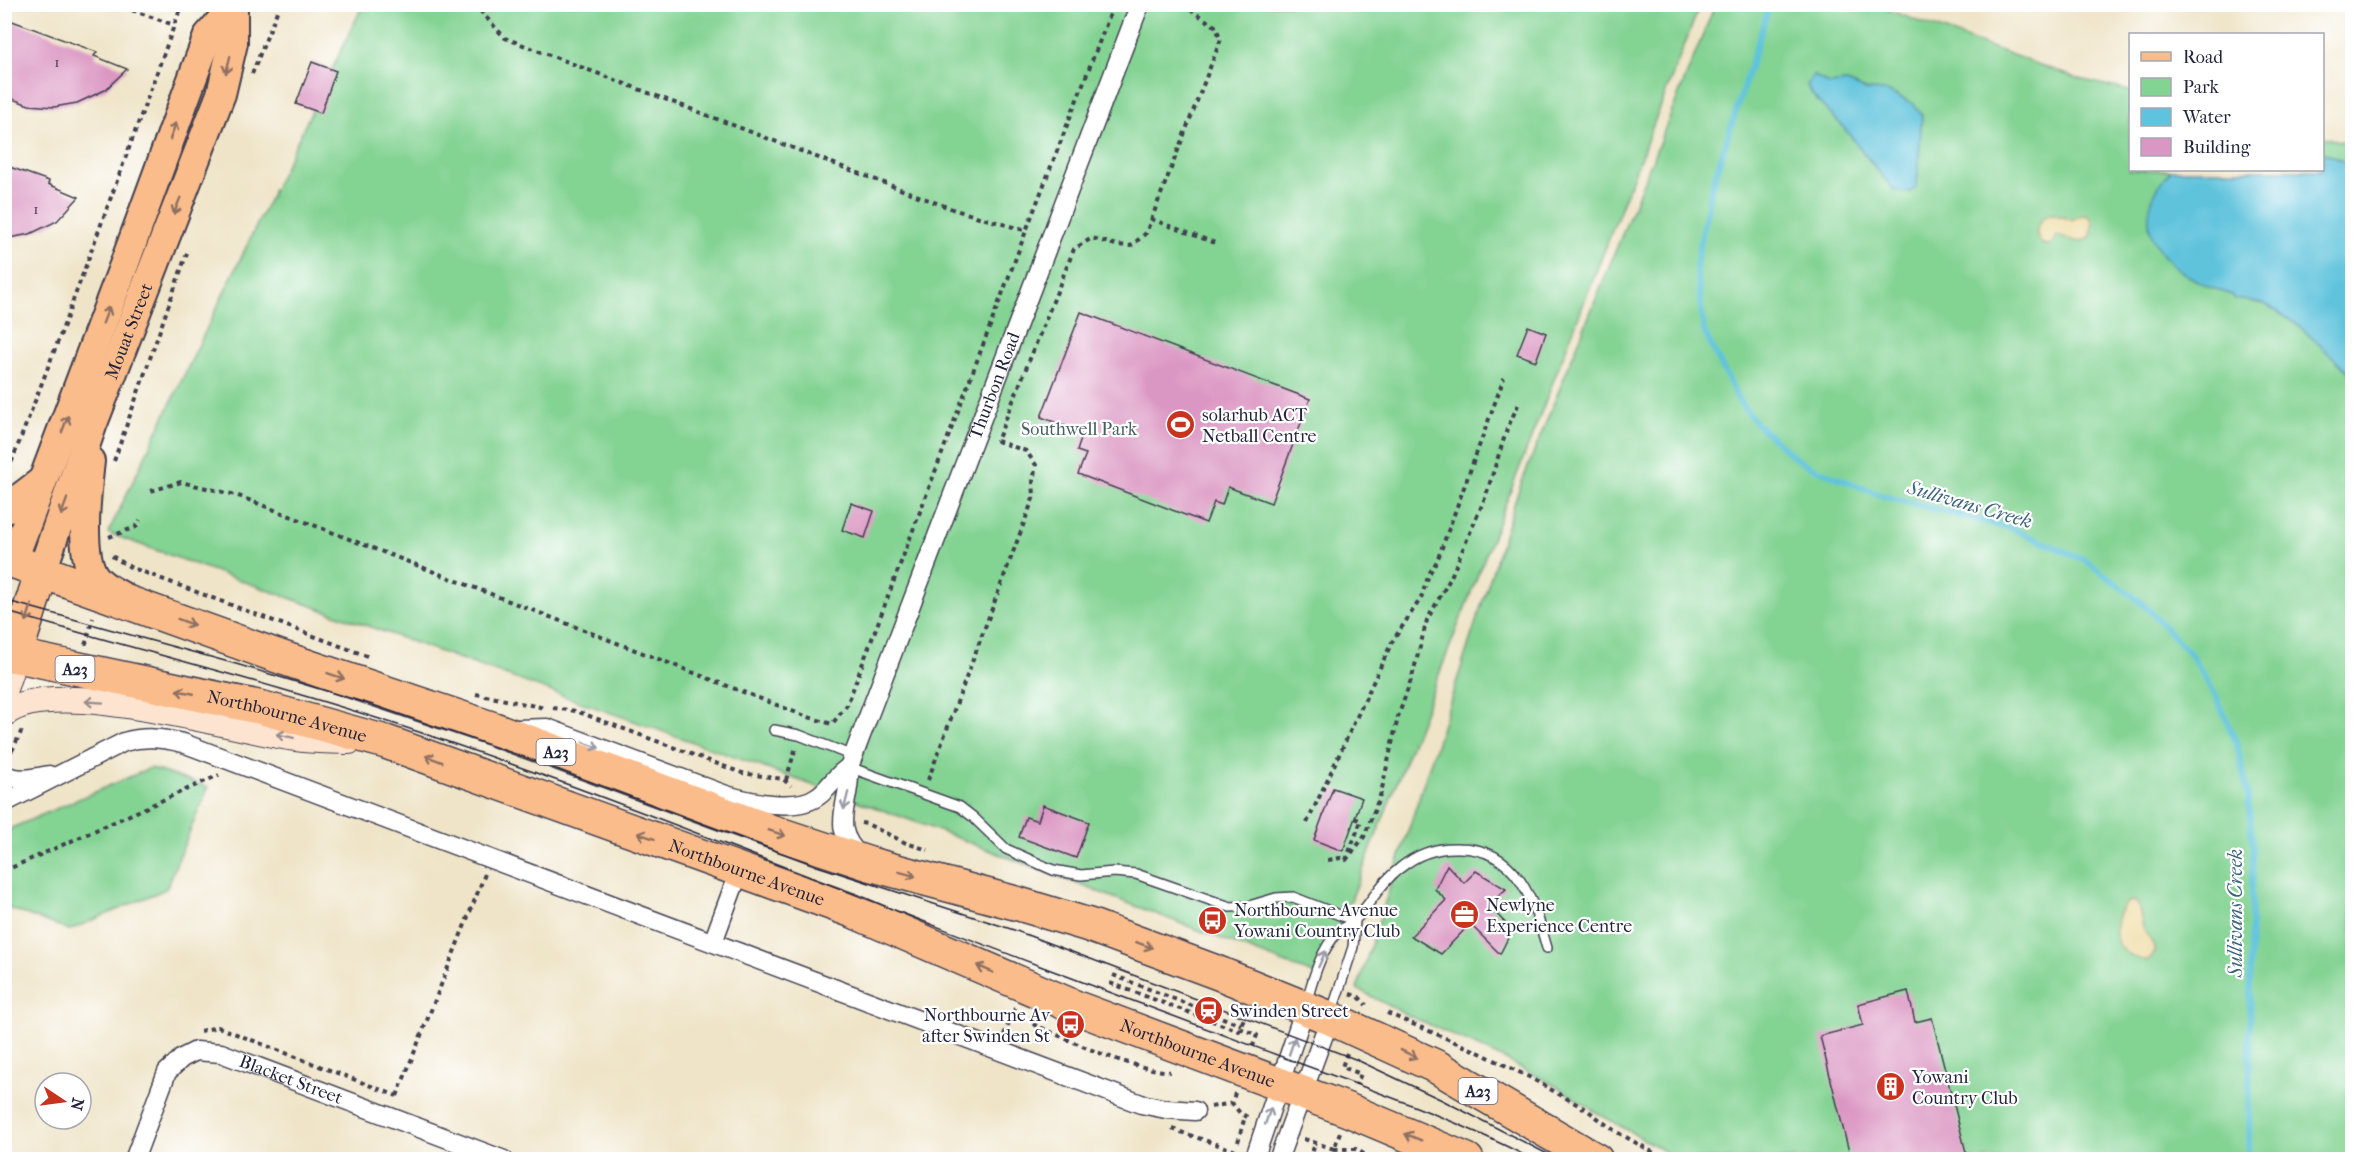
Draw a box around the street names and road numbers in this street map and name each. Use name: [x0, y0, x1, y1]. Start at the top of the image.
street label: Mouat Street: [101, 280, 158, 383]
street label: Thurbon Road: [965, 329, 1025, 443]
road number: A23: [56, 656, 94, 682]
street label: Northbourne Avenue: [205, 686, 369, 747]
road number: A23: [536, 739, 576, 765]
street label: Northbourne Avenue: [666, 835, 827, 911]
street label: Northbourne Avenue: [1117, 1015, 1278, 1093]
street label: Blacket Street: [236, 1051, 346, 1109]
road number: A23: [1458, 1078, 1498, 1104]

